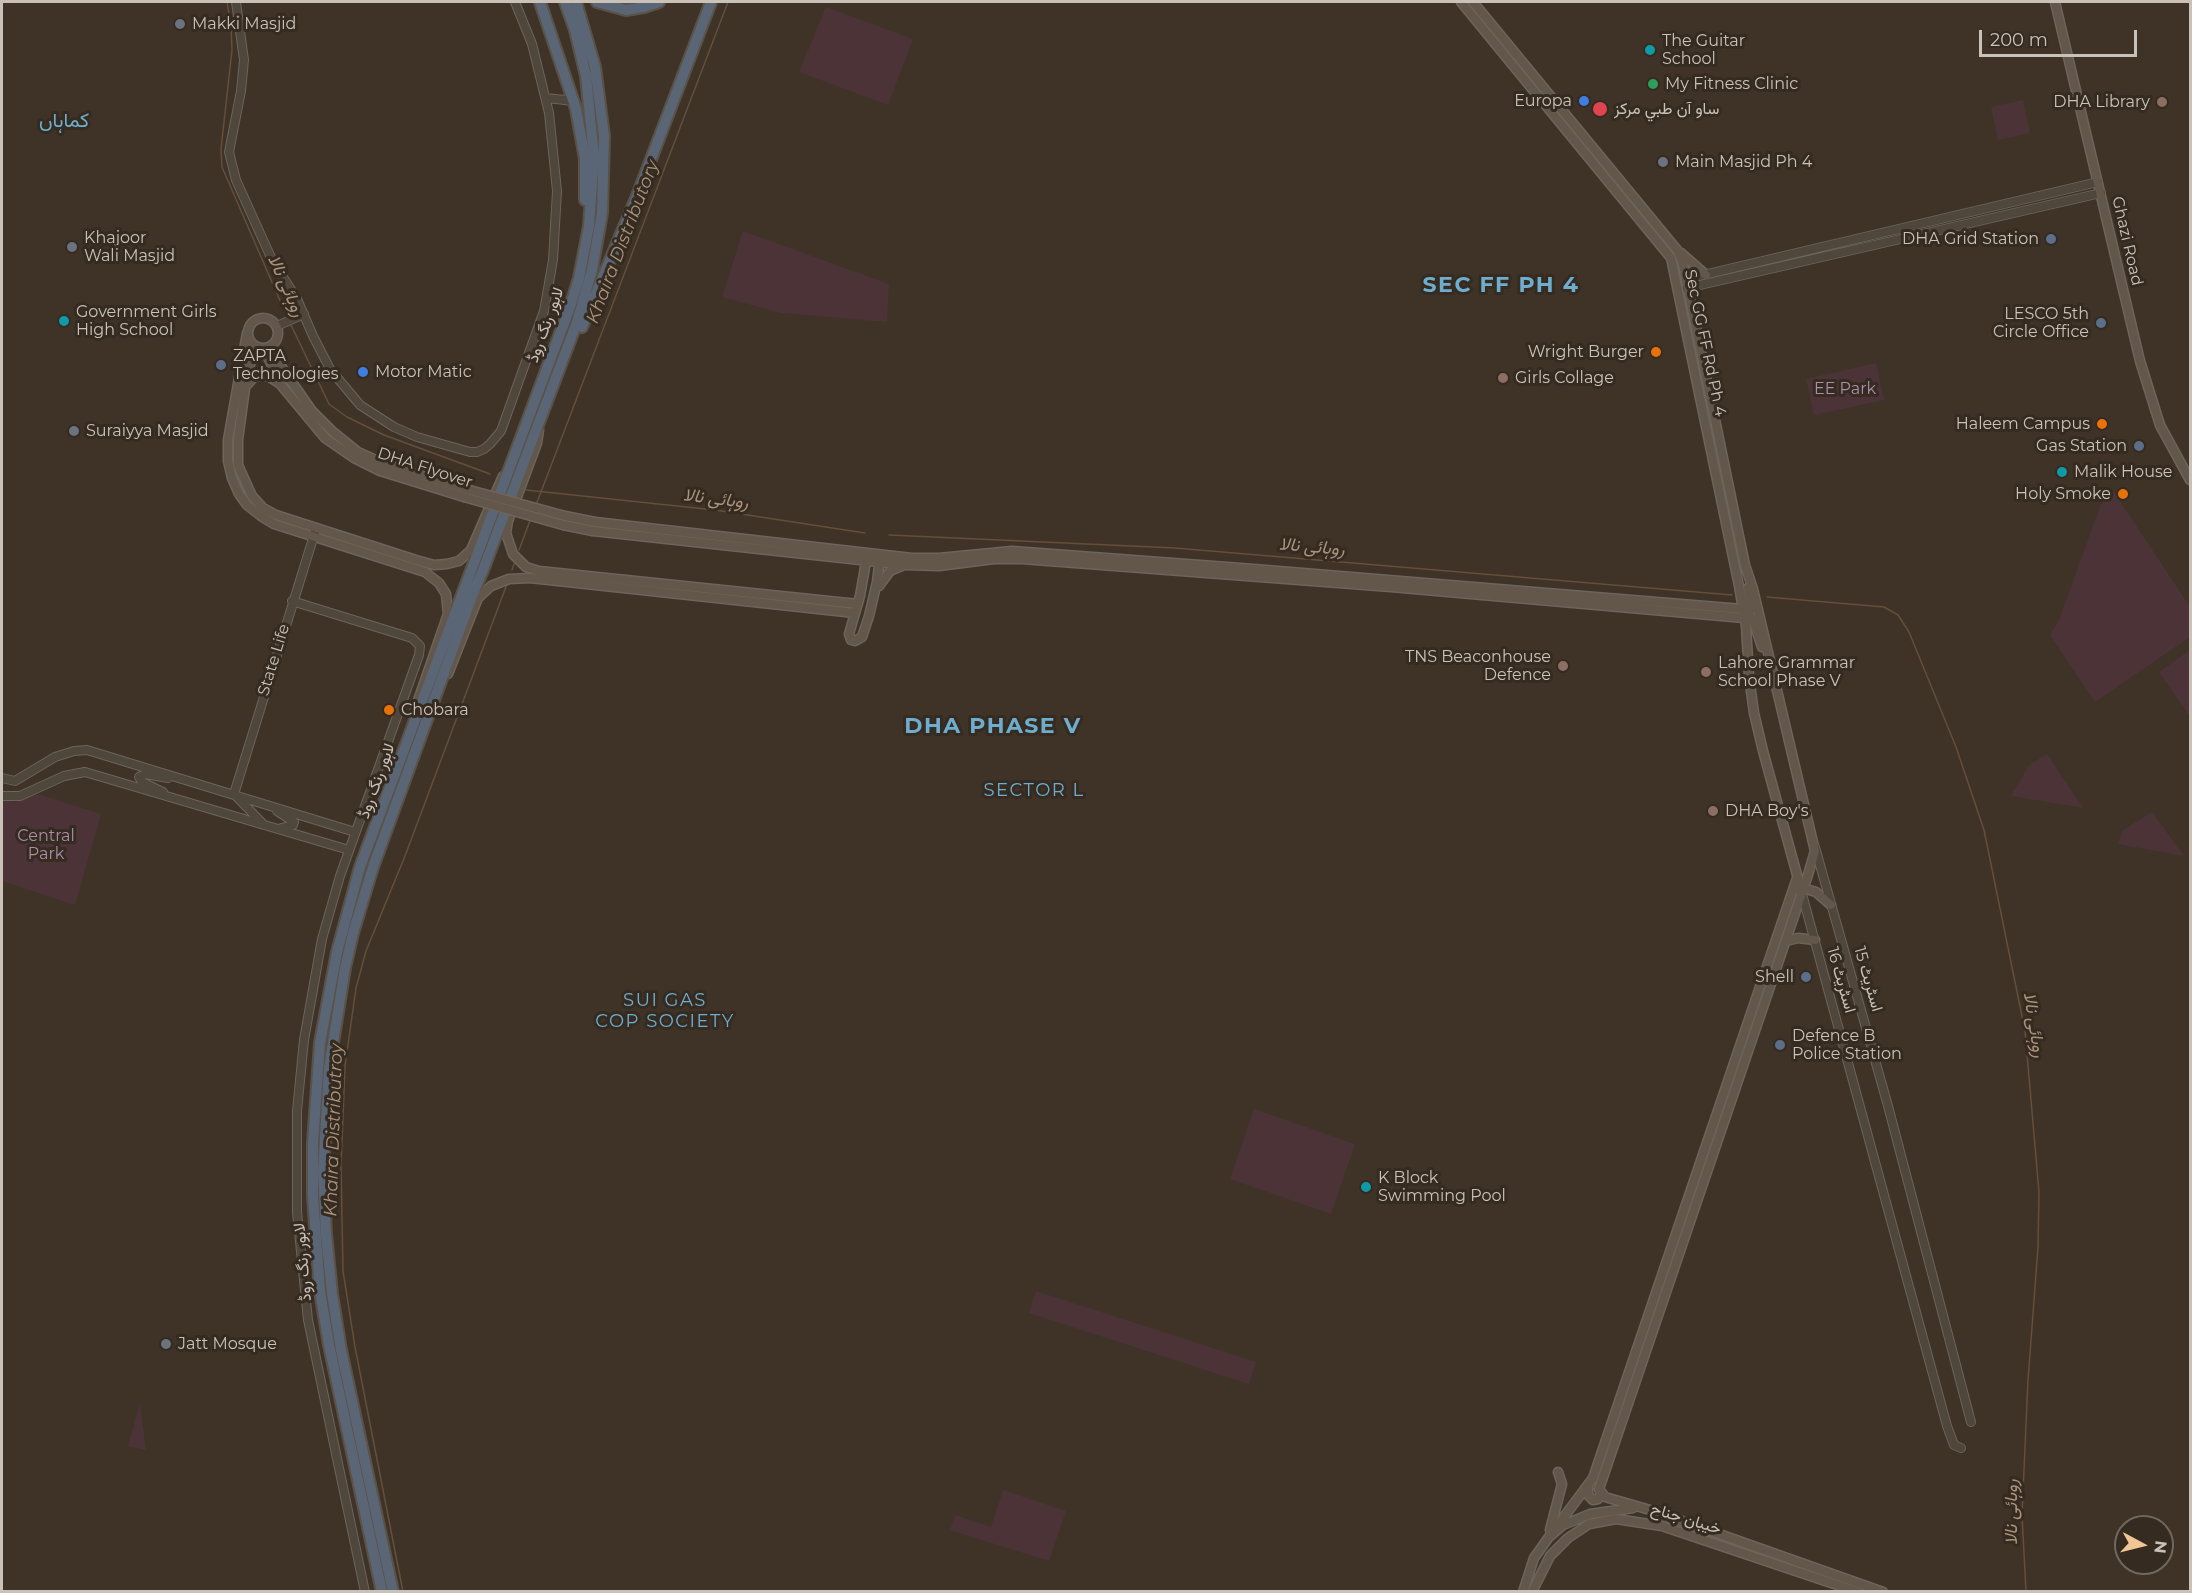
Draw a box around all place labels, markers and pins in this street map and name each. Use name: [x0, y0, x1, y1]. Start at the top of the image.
place label: Makki Masjid: [192, 14, 296, 34]
marker: Makki Masjid: [173, 17, 187, 31]
place label: The Guitar School: [1662, 31, 1745, 69]
marker: The Guitar School: [1643, 43, 1657, 57]
place label: My Fitness Clinic: [1665, 74, 1798, 94]
marker: My Fitness Clinic: [1646, 77, 1660, 91]
place label: Europa: [1514, 91, 1572, 111]
place label: DHA Library: [2053, 92, 2150, 112]
marker: Europa: [1577, 94, 1591, 108]
marker: DHA Library: [2155, 95, 2169, 109]
place label: ساو آن طبي مرکز: [1614, 99, 1719, 119]
marker: ساو آن طبي مرکز: [1591, 100, 1609, 118]
place label: Main Masjid Ph 4: [1675, 152, 1812, 172]
marker: Main Masjid Ph 4: [1656, 155, 1670, 169]
place label: Khajoor Wali Masjid: [84, 228, 175, 266]
place label: DHA Grid Station: [1902, 229, 2039, 249]
marker: DHA Grid Station: [2044, 232, 2058, 246]
marker: Khajoor Wali Masjid: [65, 240, 79, 254]
place label: Government Girls High School: [76, 302, 217, 340]
place label: LESCO 5th Circle Office: [1993, 304, 2089, 342]
marker: Government Girls High School: [57, 314, 71, 328]
marker: LESCO 5th Circle Office: [2094, 316, 2108, 330]
place label: Wright Burger: [1528, 342, 1644, 362]
marker: Wright Burger: [1649, 345, 1663, 359]
place label: ZAPTA Technologies: [233, 346, 339, 384]
marker: ZAPTA Technologies: [214, 358, 228, 372]
place label: Motor Matic: [375, 362, 472, 382]
marker: Motor Matic: [356, 365, 370, 379]
place label: Girls Collage: [1515, 368, 1614, 388]
marker: Girls Collage: [1496, 371, 1510, 385]
place label: Haleem Campus: [1956, 414, 2090, 434]
marker: Haleem Campus: [2095, 417, 2109, 431]
place label: Suraiyya Masjid: [86, 421, 209, 441]
marker: Suraiyya Masjid: [67, 424, 81, 438]
place label: Gas Station: [2036, 436, 2127, 456]
marker: Gas Station: [2132, 439, 2146, 453]
place label: Malik House: [2074, 462, 2172, 482]
marker: Malik House: [2055, 465, 2069, 479]
place label: Holy Smoke: [2015, 484, 2111, 504]
marker: Holy Smoke: [2116, 487, 2130, 501]
place label: TNS Beaconhouse Defence: [1405, 647, 1551, 685]
place label: Lahore Grammar School Phase V: [1718, 653, 1855, 691]
marker: TNS Beaconhouse Defence: [1556, 659, 1570, 673]
marker: Lahore Grammar School Phase V: [1699, 665, 1713, 679]
place label: Chobara: [401, 700, 469, 720]
marker: Chobara: [382, 703, 396, 717]
place label: DHA Boy's: [1725, 801, 1808, 821]
marker: DHA Boy's: [1706, 804, 1720, 818]
place label: Shell: [1755, 967, 1794, 987]
marker: Shell: [1799, 970, 1813, 984]
place label: Defence B Police Station: [1792, 1026, 1902, 1064]
marker: Defence B Police Station: [1773, 1038, 1787, 1052]
place label: K Block Swimming Pool: [1378, 1168, 1506, 1206]
marker: K Block Swimming Pool: [1359, 1180, 1373, 1194]
place label: Jatt Mosque: [178, 1334, 277, 1354]
marker: Jatt Mosque: [159, 1337, 173, 1351]

